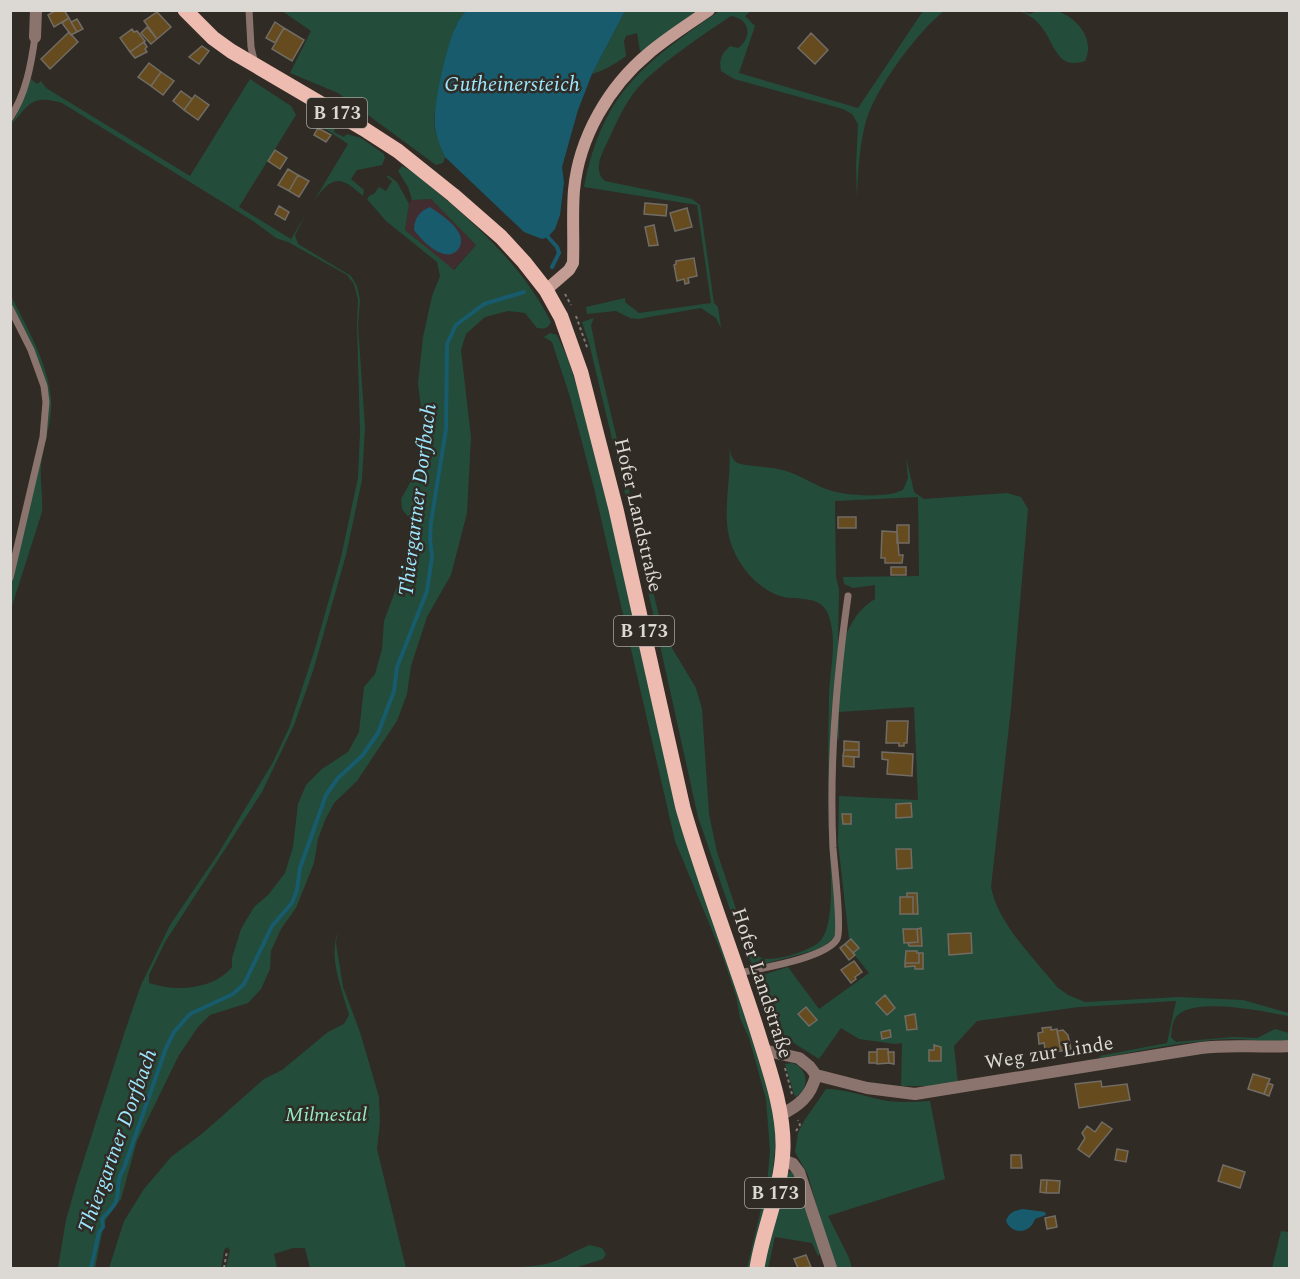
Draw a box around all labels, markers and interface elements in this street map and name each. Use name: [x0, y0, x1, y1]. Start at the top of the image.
water label: Gutheinersteich: [444, 69, 580, 101]
road number: B 173: [307, 98, 367, 128]
water label: Thiergartner Dorfbach: [390, 402, 446, 598]
street label: Hofer Landstraße: [606, 435, 670, 595]
road number: B 173: [614, 616, 674, 646]
street label: Hofer Landstraße: [723, 904, 801, 1062]
street label: Weg zur Linde: [982, 1028, 1116, 1078]
water label: Thiergartner Dorfbach: [70, 1044, 166, 1238]
park label: Milmestal: [285, 1100, 367, 1130]
road number: B 173: [745, 1178, 805, 1208]

